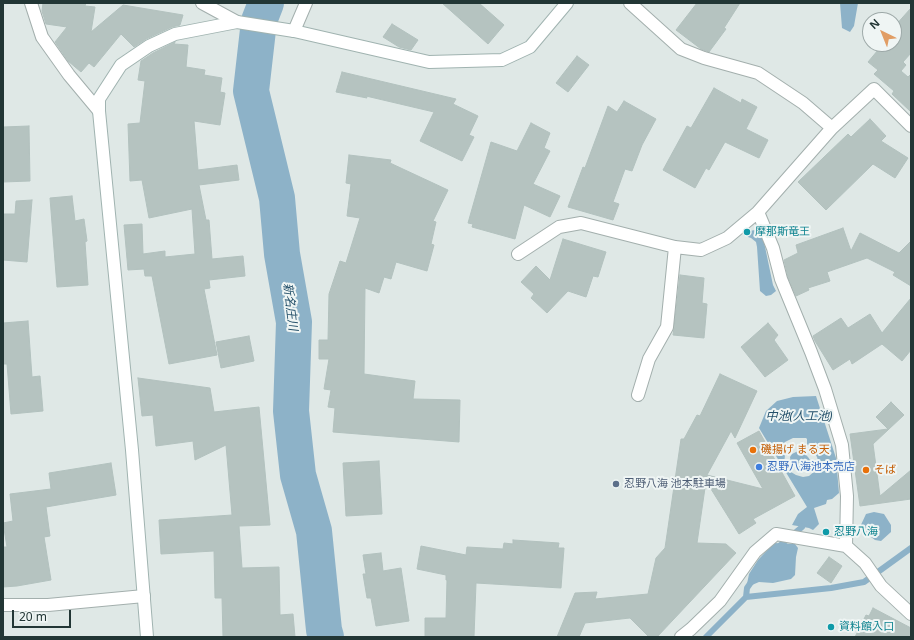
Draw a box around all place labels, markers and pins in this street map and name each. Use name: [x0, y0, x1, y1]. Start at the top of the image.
place label: 摩那斯竜王: [755, 225, 810, 239]
marker: 摩那斯竜王: [742, 227, 752, 237]
place label: 磯揚げ まる天: [761, 443, 830, 457]
marker: 磯揚げ まる天: [748, 445, 758, 455]
place label: 忍野八海池本売店: [767, 460, 855, 474]
marker: 忍野八海池本売店: [754, 462, 764, 472]
place label: そば: [874, 463, 896, 477]
marker: そば: [861, 465, 871, 475]
place label: 忍野八海 池本駐車場: [624, 477, 726, 491]
marker: 忍野八海 池本駐車場: [611, 479, 621, 489]
place label: 忍野八海: [834, 525, 878, 539]
marker: 忍野八海: [821, 527, 831, 537]
place label: 資料館入口: [839, 620, 894, 634]
marker: 資料館入口: [826, 622, 836, 632]

